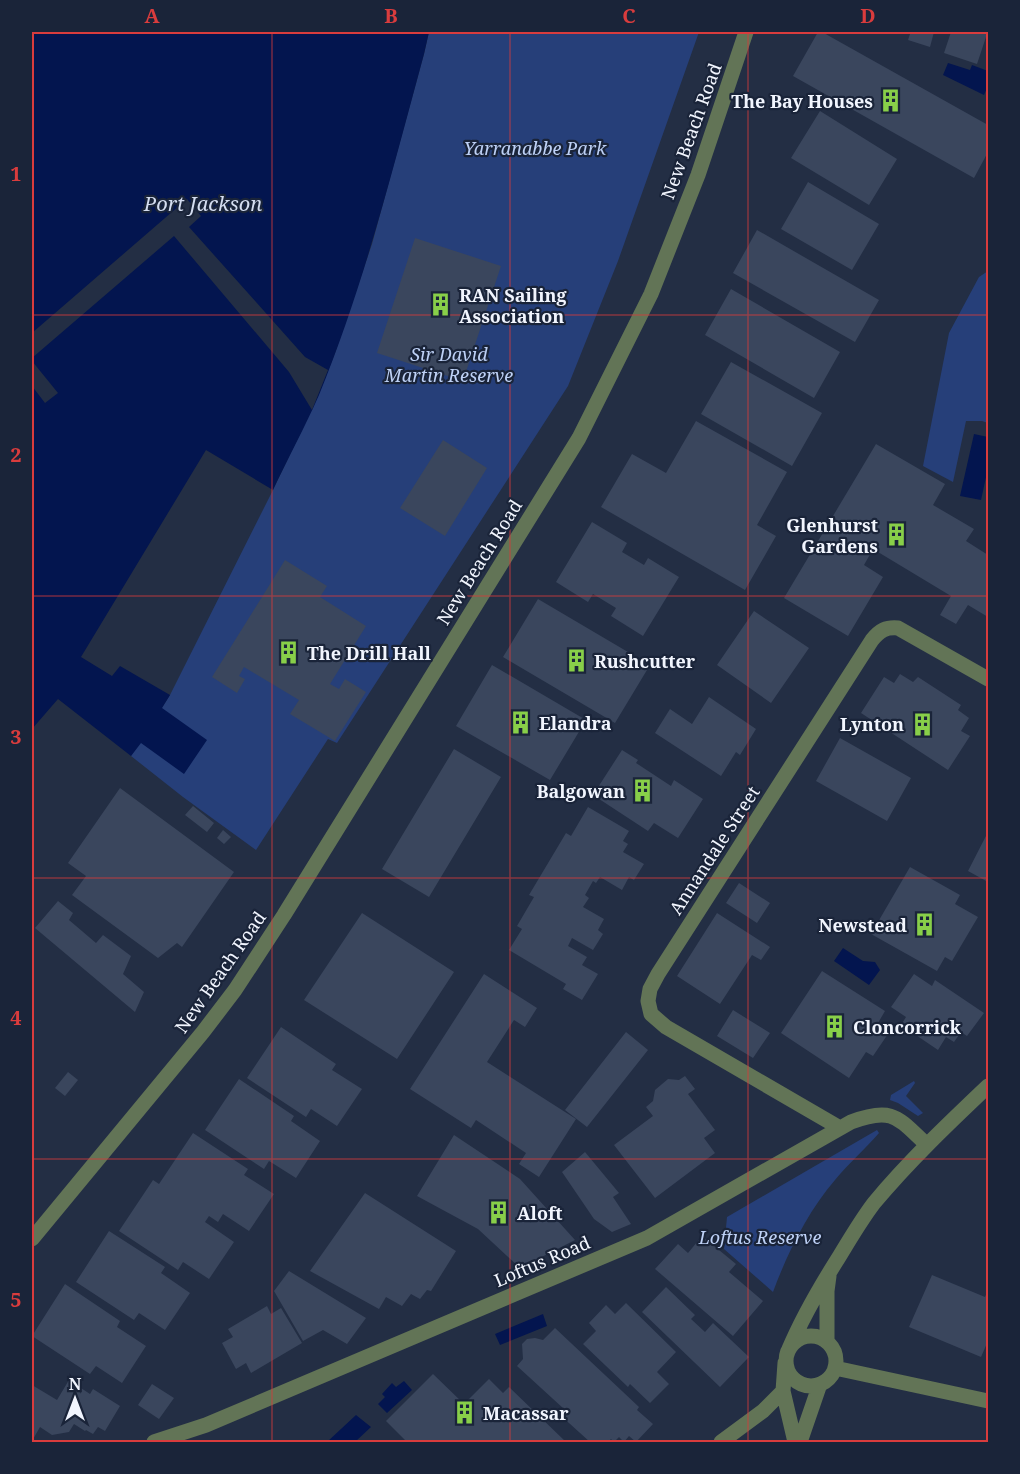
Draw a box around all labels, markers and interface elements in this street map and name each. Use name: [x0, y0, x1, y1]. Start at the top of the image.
text: A: [144, 2, 160, 29]
text: B: [384, 2, 398, 29]
text: C: [622, 2, 636, 29]
text: D: [860, 2, 876, 29]
street label: New Beach Road: [655, 59, 727, 203]
building icon: The Bay Houses: [878, 88, 904, 114]
place label: The Bay Houses: [731, 89, 873, 113]
park label: Yarranabbe Park: [464, 136, 607, 160]
text: 1: [10, 160, 22, 187]
water label: Port Jackson: [143, 190, 262, 217]
place label: RAN Sailing Association: [459, 283, 567, 328]
building icon: RAN Sailing Association: [428, 292, 454, 318]
park label: Sir David Martin Reserve: [384, 342, 513, 387]
text: 2: [10, 441, 22, 468]
street label: New Beach Road: [431, 495, 527, 629]
place label: Glenhurst Gardens: [786, 513, 878, 558]
building icon: Glenhurst Gardens: [883, 522, 909, 548]
building icon: The Drill Hall: [276, 640, 302, 666]
place label: The Drill Hall: [307, 641, 432, 665]
building icon: Rushcutter: [563, 648, 589, 674]
place label: Rushcutter: [594, 649, 696, 673]
building icon: Elandra: [508, 710, 534, 736]
place label: Elandra: [539, 711, 612, 735]
building icon: Lynton: [909, 711, 935, 737]
place label: Lynton: [840, 712, 904, 736]
text: 3: [10, 723, 22, 750]
building icon: Balgowan: [630, 778, 656, 804]
place label: Balgowan: [536, 779, 625, 803]
street label: Annandale Street: [663, 781, 765, 919]
street label: New Beach Road: [169, 906, 271, 1038]
building icon: Newstead: [912, 912, 938, 938]
place label: Newstead: [818, 913, 907, 937]
text: 4: [10, 1004, 22, 1031]
building icon: Cloncorrick: [822, 1014, 848, 1040]
place label: Cloncorrick: [853, 1015, 962, 1039]
building icon: Aloft: [486, 1200, 512, 1226]
place label: Aloft: [517, 1201, 563, 1225]
park label: Loftus Reserve: [698, 1225, 821, 1249]
street label: Loftus Road: [490, 1230, 594, 1292]
text: 5: [10, 1286, 22, 1313]
north arrow: [45, 1369, 105, 1429]
text: N: [69, 1373, 82, 1395]
building icon: Macassar: [452, 1400, 478, 1426]
place label: Macassar: [483, 1401, 569, 1425]

